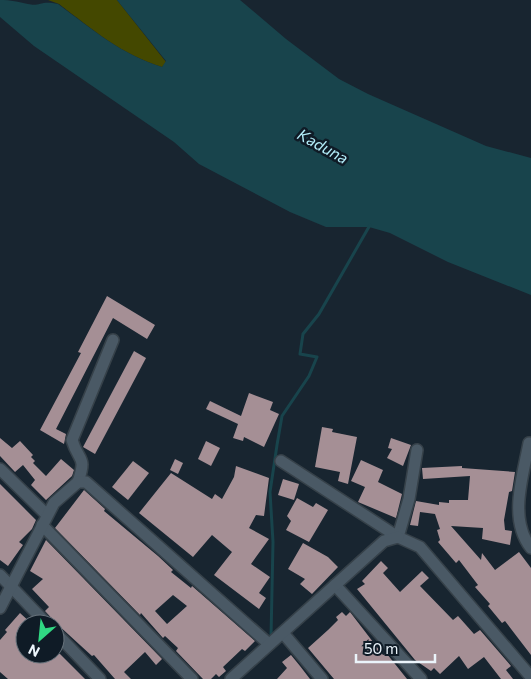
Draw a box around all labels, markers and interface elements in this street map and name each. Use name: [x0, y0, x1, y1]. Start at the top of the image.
water label: Kaduna: [295, 124, 352, 167]
north arrow: [15, 614, 65, 664]
scale bar: [356, 632, 435, 664]
text: 50 m: [364, 639, 398, 657]
text: N: [25, 641, 42, 661]

